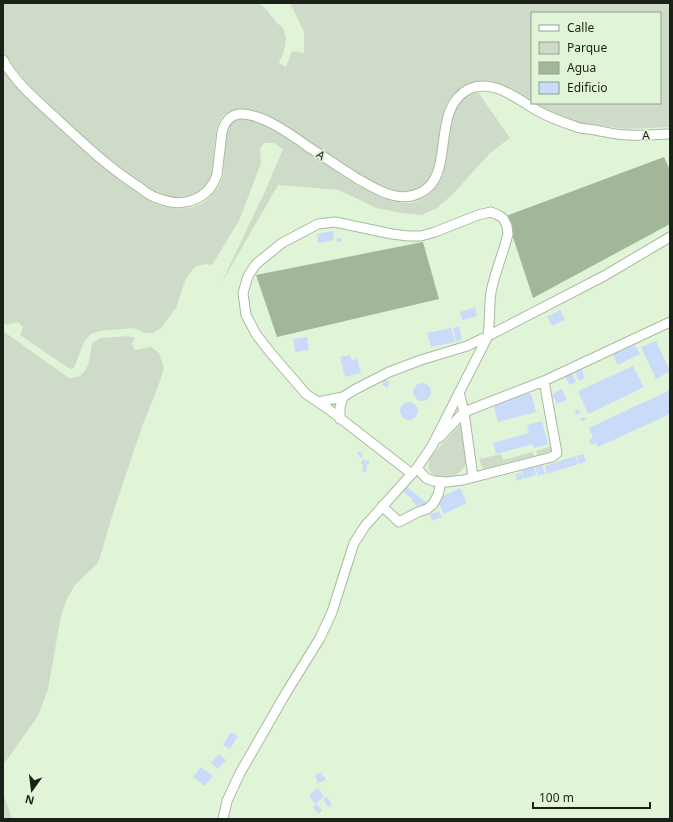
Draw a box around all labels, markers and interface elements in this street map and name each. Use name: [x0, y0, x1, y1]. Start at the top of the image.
legend: [531, 12, 661, 104]
text: Calle: [567, 19, 595, 36]
text: Parque: [567, 39, 608, 56]
text: Agua: [567, 59, 596, 76]
text: Edificio: [567, 79, 608, 96]
street label: A: [642, 126, 650, 144]
street label: A: [313, 146, 329, 164]
north arrow: [12, 770, 52, 810]
scale bar: [533, 784, 650, 810]
text: 100 m: [539, 789, 574, 806]
text: N: [23, 792, 36, 809]

